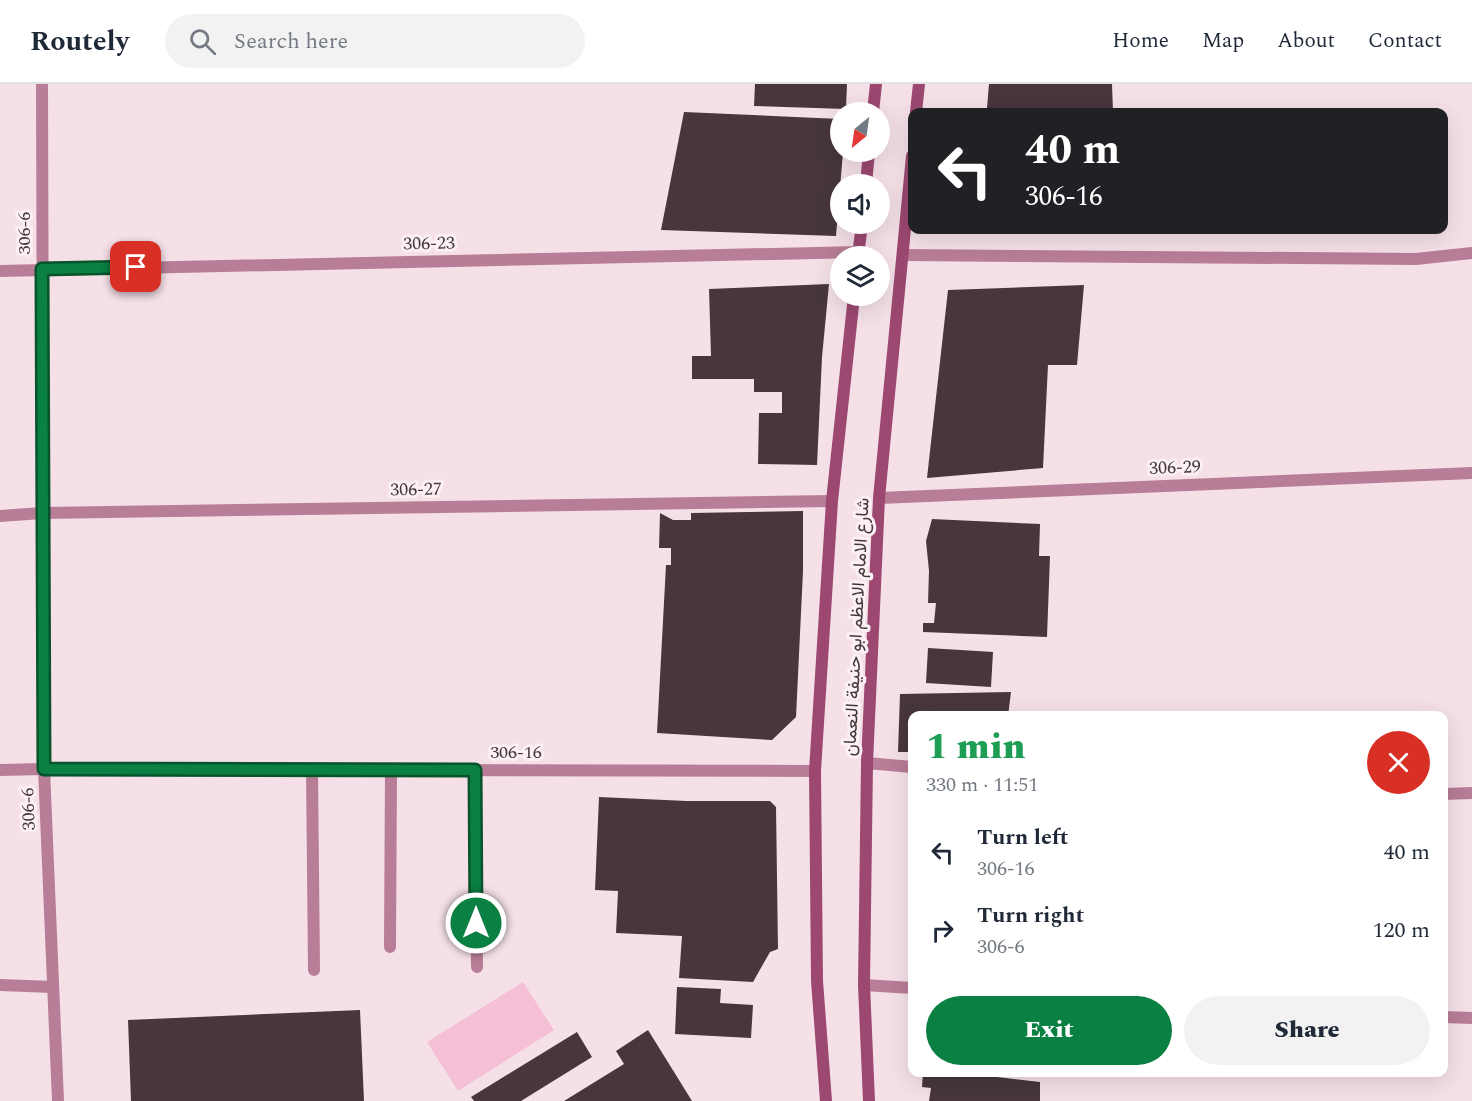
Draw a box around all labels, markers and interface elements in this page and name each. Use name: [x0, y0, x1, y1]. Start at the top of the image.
search box: [165, 14, 585, 68]
text: Routely: [30, 20, 129, 63]
icon: search: [186, 25, 219, 58]
text: Search here: [234, 25, 348, 58]
text: Home: [1112, 25, 1169, 57]
text: Map: [1202, 25, 1244, 57]
text: About: [1277, 25, 1335, 57]
text: Contact: [1368, 25, 1442, 57]
north arrow: [830, 102, 890, 162]
map controls: [830, 102, 890, 306]
text: 40 m: [1025, 119, 1120, 182]
icon: left: [926, 132, 1004, 210]
button: sound: [830, 174, 890, 234]
text: 306-16: [1025, 176, 1103, 218]
street label: 306-6: [11, 212, 38, 254]
street label: 306-23: [403, 230, 455, 257]
pin: [110, 241, 161, 292]
button: layers: [830, 246, 890, 306]
icon: arrive: [119, 250, 152, 283]
street label: 306-29: [1149, 453, 1201, 482]
street label: 306-27: [390, 476, 442, 503]
street label: شارع الامام الاعظم ابو حنيفة النعمان: [836, 497, 877, 757]
text: 1 min: [926, 720, 1026, 775]
button: close: [1367, 731, 1430, 794]
street label: 306-16: [490, 739, 542, 766]
text: 330 m · 11:51: [926, 770, 1038, 800]
street label: 306-6: [14, 787, 43, 831]
text: Turn left: [977, 821, 1069, 854]
icon: left: [926, 836, 959, 869]
text: 40 m: [1384, 836, 1430, 869]
text: 306-16: [977, 854, 1035, 884]
position arrow: [444, 891, 508, 955]
text: Turn right: [977, 899, 1084, 932]
icon: right: [926, 914, 959, 947]
text: 120 m: [1373, 914, 1430, 947]
text: 306-6: [977, 932, 1025, 962]
button: Exit: [926, 996, 1172, 1065]
button: Share: [1184, 996, 1430, 1065]

